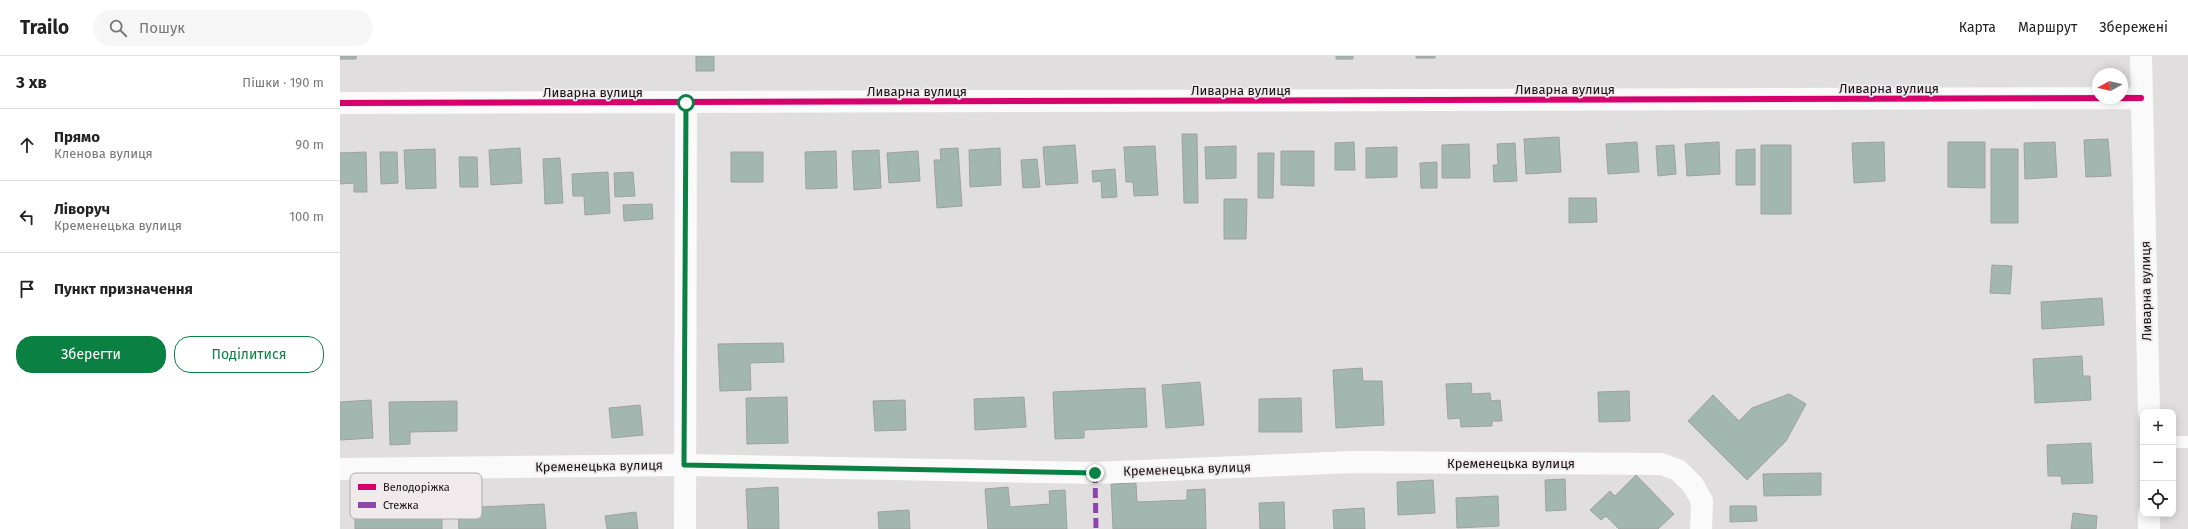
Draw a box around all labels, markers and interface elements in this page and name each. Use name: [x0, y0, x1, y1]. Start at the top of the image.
search box: [93, 10, 373, 46]
text: Trailo: [20, 16, 69, 39]
icon: search: [107, 17, 129, 39]
text: Пошук: [139, 19, 185, 37]
text: Карта: [1959, 19, 1996, 36]
text: Маршрут: [2018, 19, 2077, 36]
text: Збережені: [2099, 19, 2168, 36]
north arrow: [2092, 68, 2128, 104]
text: 3 хв: [16, 72, 47, 93]
text: Пішки · 190 m: [242, 75, 324, 90]
street label: Ливарна вулиця: [1839, 81, 1939, 96]
street label: Ливарна вулиця: [1515, 82, 1615, 97]
street label: Ливарна вулиця: [1191, 83, 1291, 98]
street label: Ливарна вулиця: [867, 84, 967, 99]
street label: Ливарна вулиця: [543, 85, 643, 100]
route start: [677, 94, 695, 112]
text: Прямо: [54, 128, 100, 146]
icon: ahead: [16, 134, 38, 156]
text: 90 m: [295, 137, 324, 152]
text: Кленова вулиця: [54, 146, 153, 161]
text: Ліворуч: [54, 200, 110, 218]
icon: left: [16, 206, 38, 228]
text: 100 m: [289, 209, 324, 224]
text: Кременецька вулиця: [54, 218, 182, 233]
street label: Ливарна вулиця: [2138, 241, 2154, 341]
icon: arrive: [16, 278, 38, 300]
text: Пункт призначення: [54, 280, 193, 298]
button: Зберегти: [16, 336, 166, 373]
button: Поділитися: [174, 336, 324, 373]
map controls: [2140, 409, 2176, 517]
button: +: [2140, 409, 2176, 445]
button: −: [2140, 445, 2176, 481]
street label: Кременецька вулиця: [1447, 456, 1575, 471]
street label: Кременецька вулиця: [535, 457, 663, 475]
street label: Кременецька вулиця: [1123, 459, 1251, 479]
route end: [1086, 464, 1104, 482]
legend: [350, 473, 482, 519]
text: Велодоріжка: [383, 481, 450, 494]
button: locate: [2140, 481, 2176, 517]
text: Стежка: [383, 499, 419, 512]

